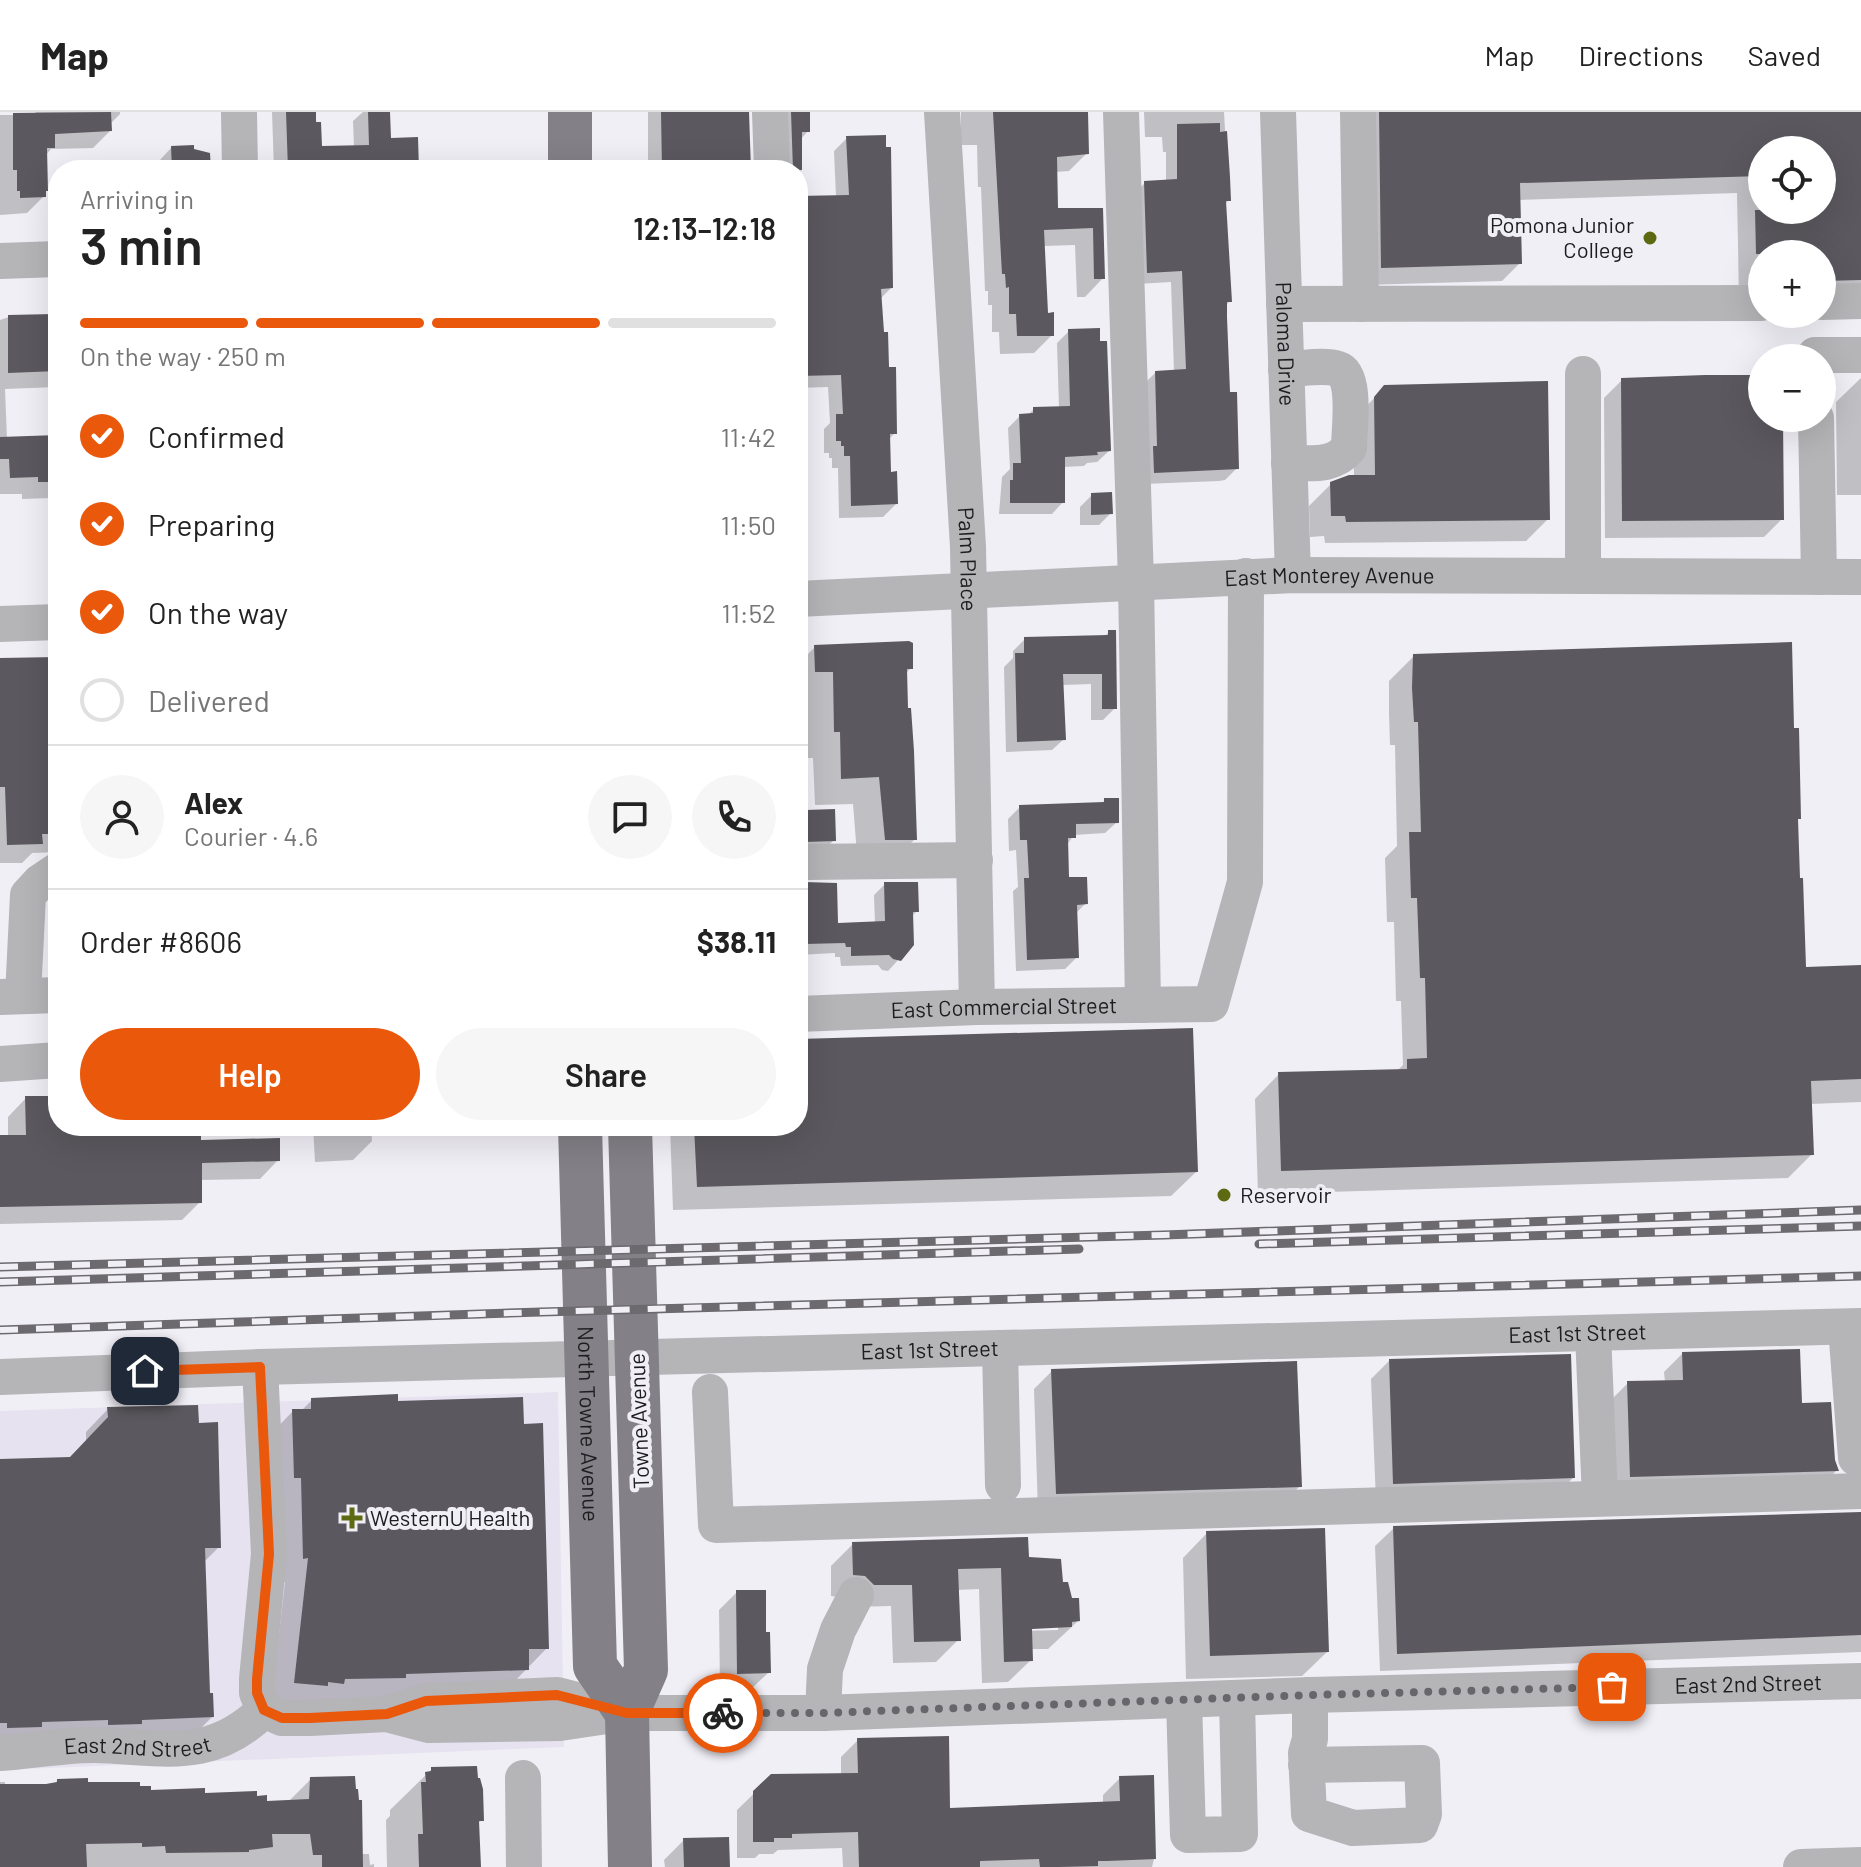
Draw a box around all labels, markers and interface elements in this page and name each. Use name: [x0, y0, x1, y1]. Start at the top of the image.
text: Map: [40, 32, 109, 78]
text: Map: [1485, 38, 1534, 72]
text: Directions: [1578, 38, 1704, 72]
text: Saved: [1748, 38, 1821, 72]
map controls: [1748, 136, 1836, 432]
button: locate: [1748, 136, 1836, 224]
text: Arriving in: [80, 183, 194, 214]
text: 12:13–12:18: [633, 210, 776, 246]
place label: Pomona Junior College: [1490, 211, 1634, 262]
text: 3 min: [80, 213, 203, 275]
marker: Pomona Junior College: [1641, 229, 1659, 247]
button: +: [1748, 240, 1836, 328]
street label: Paloma Drive: [1272, 281, 1302, 406]
text: On the way · 250 m: [80, 340, 286, 371]
button: −: [1748, 344, 1836, 432]
icon: check: [80, 414, 124, 458]
text: Confirmed: [148, 418, 285, 454]
text: 11:42: [721, 421, 776, 452]
icon: check: [80, 502, 124, 546]
text: Preparing: [148, 506, 275, 542]
street label: Palm Place: [954, 506, 983, 612]
text: 11:50: [721, 509, 776, 540]
street label: East Monterey Avenue: [1224, 561, 1435, 590]
icon: check: [80, 590, 124, 634]
text: On the way: [148, 594, 288, 630]
text: 11:52: [722, 597, 776, 628]
text: Delivered: [148, 682, 270, 718]
button: person: [80, 775, 164, 859]
button: chat: [588, 775, 672, 859]
button: phone: [692, 775, 776, 859]
text: Alex: [184, 784, 243, 820]
text: Courier · 4.6: [184, 820, 318, 851]
text: Order #8606: [80, 923, 242, 959]
text: $38.11: [697, 923, 776, 959]
street label: East Commercial Street: [890, 991, 1117, 1022]
button: Help: [80, 1028, 420, 1120]
button: Share: [436, 1028, 776, 1120]
place label: Reservoir: [1240, 1181, 1332, 1207]
marker: Reservoir: [1215, 1186, 1233, 1204]
street label: East 1st Street: [1508, 1317, 1647, 1347]
street label: North Towne Avenue: [574, 1326, 605, 1522]
street label: East 1st Street: [860, 1334, 999, 1364]
pin: [111, 1337, 179, 1405]
icon: home: [123, 1349, 167, 1393]
street label: Towne Avenue: [623, 1353, 653, 1490]
place label: WesternU Health: [370, 1504, 530, 1530]
marker: WesternU Health: [341, 1507, 363, 1529]
pin: [1578, 1653, 1646, 1721]
icon: bag: [1590, 1665, 1634, 1709]
street label: East 2nd Street: [1674, 1668, 1822, 1698]
courier: [683, 1673, 763, 1753]
icon: bike: [701, 1691, 745, 1735]
street label: East 2nd Street: [63, 1730, 214, 1761]

